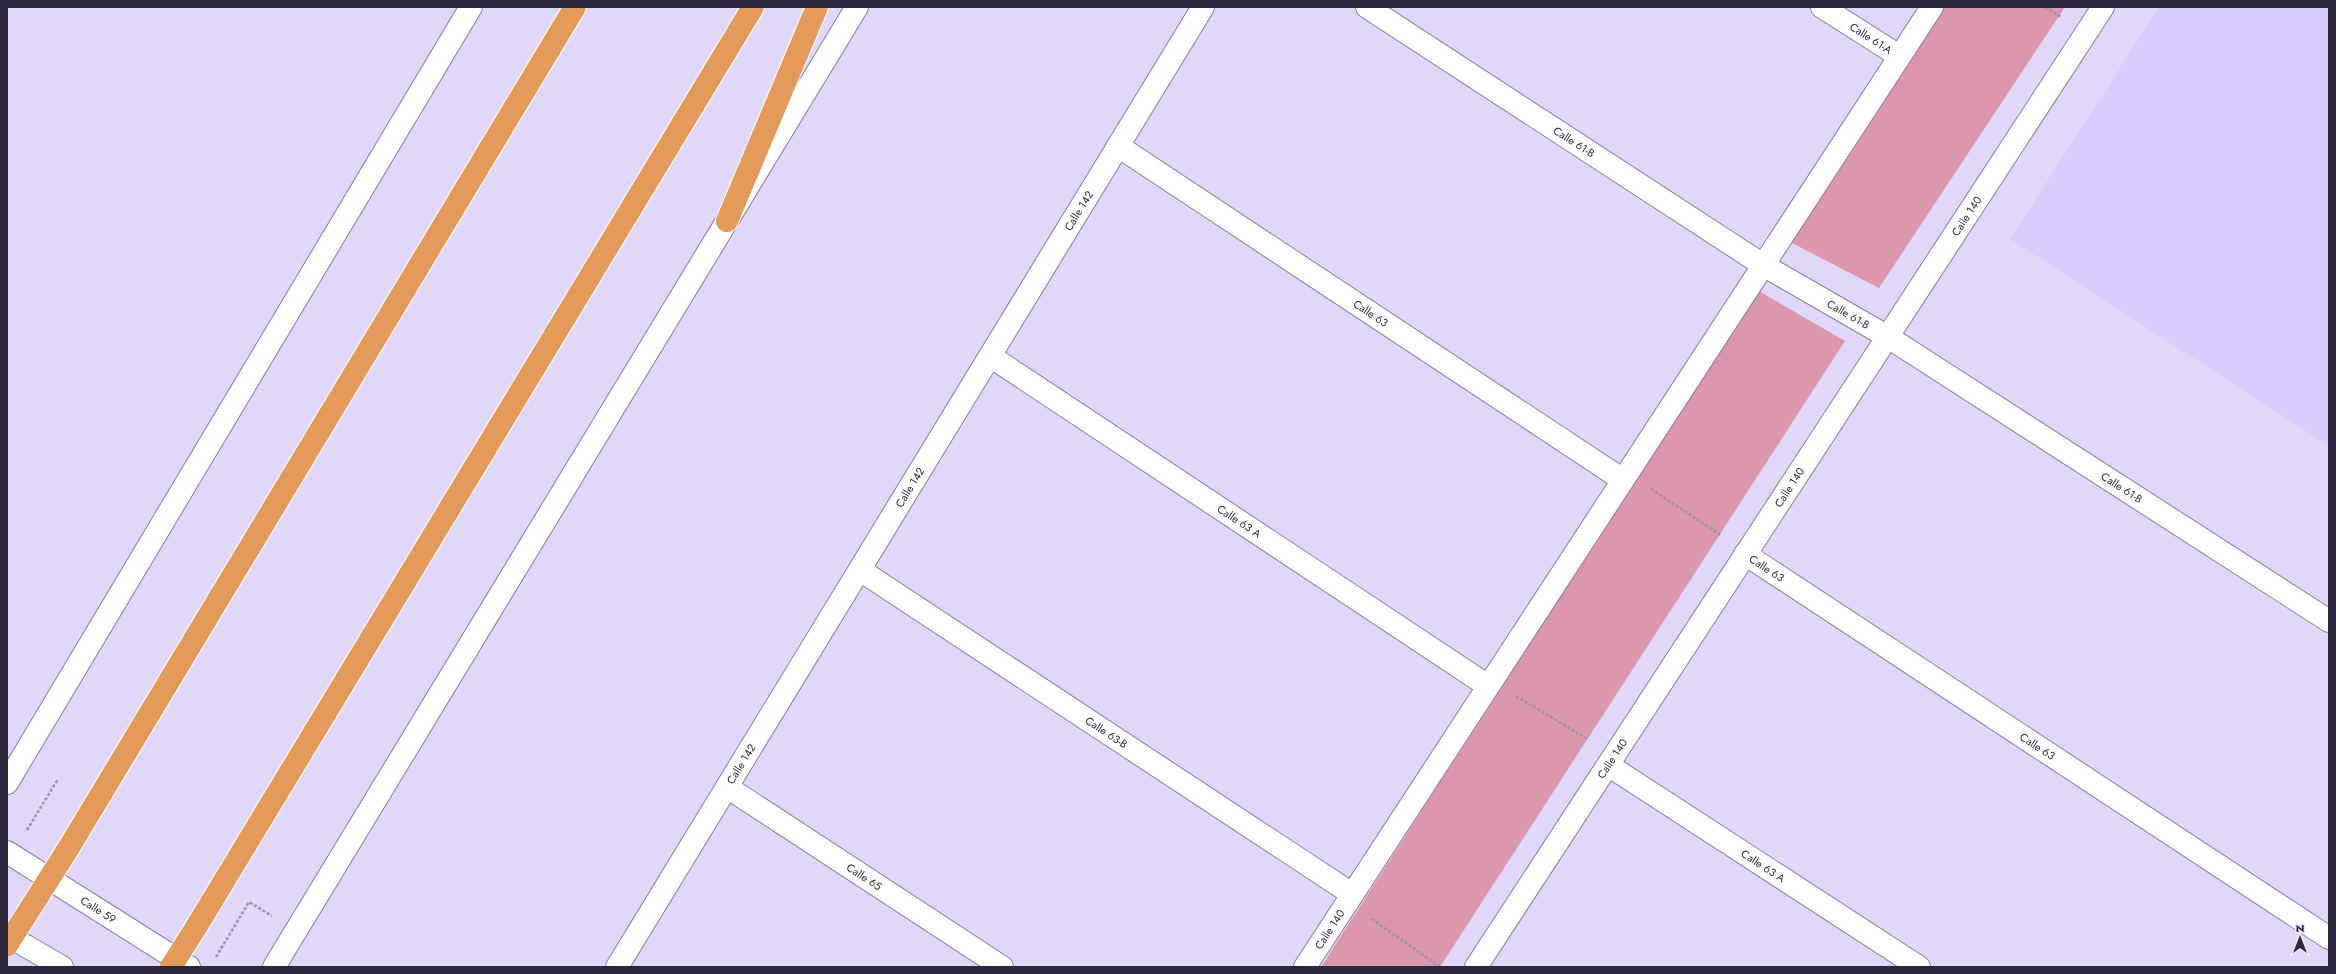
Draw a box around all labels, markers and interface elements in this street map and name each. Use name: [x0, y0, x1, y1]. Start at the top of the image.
street label: Calle 61-A: [1846, 19, 1896, 58]
street label: Calle 61-B: [1550, 122, 1598, 161]
street label: Calle 142: [1060, 188, 1097, 234]
street label: Calle 140: [1948, 193, 1986, 239]
street label: Calle 63: [1350, 296, 1392, 331]
street label: Calle 61-B: [1824, 296, 1872, 333]
street label: Calle 142: [891, 464, 928, 510]
street label: Calle 140: [1770, 464, 1809, 510]
street label: Calle 61-B: [2098, 468, 2146, 507]
street label: Calle 63 A: [1214, 501, 1265, 542]
street label: Calle 63: [1746, 551, 1788, 586]
street label: Calle 63-B: [1082, 712, 1131, 752]
street label: Calle 63: [2017, 729, 2058, 764]
street label: Calle 140: [1593, 735, 1631, 782]
street label: Calle 142: [723, 741, 759, 787]
street label: Calle 63 A: [1738, 845, 1789, 886]
street label: Calle 65: [843, 859, 885, 894]
street label: Calle 59: [77, 892, 119, 927]
street label: Calle 140: [1311, 906, 1349, 952]
north arrow: [2280, 918, 2320, 958]
text: N: [2296, 920, 2304, 936]

